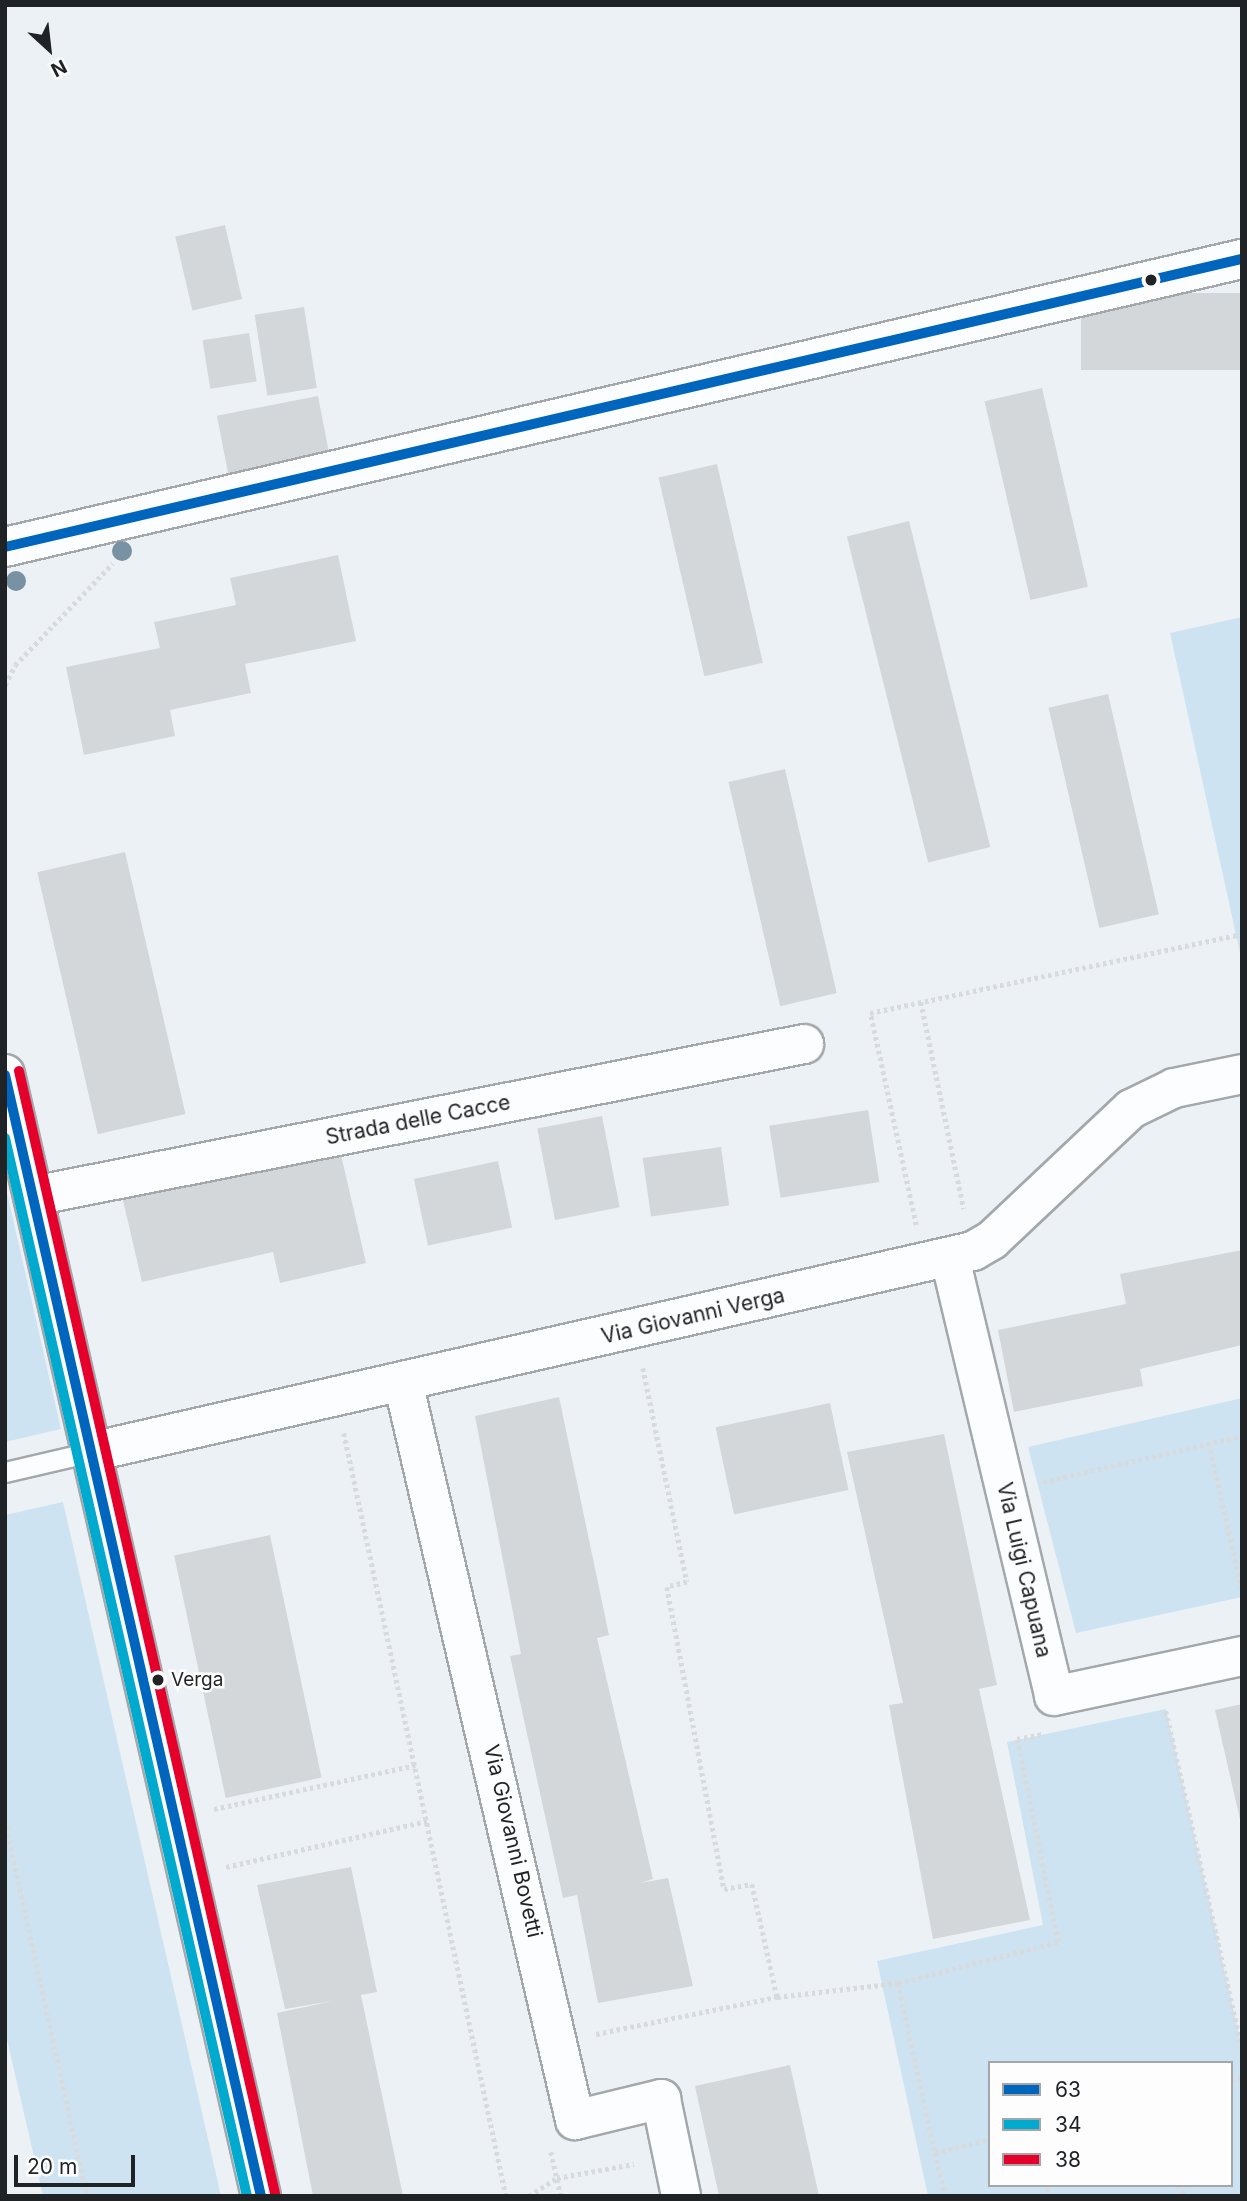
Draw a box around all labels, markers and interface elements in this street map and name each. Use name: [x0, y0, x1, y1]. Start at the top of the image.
north arrow: [14, 14, 84, 84]
text: N: [47, 55, 70, 82]
unlabelled marker: [1144, 273, 1158, 287]
street label: Strada delle Cacce: [324, 1090, 512, 1150]
street label: Via Giovanni Verga: [599, 1283, 787, 1349]
street label: Via Luigi Capuana: [992, 1480, 1056, 1660]
place label: Verga: [171, 1669, 223, 1691]
marker: Verga: [151, 1673, 165, 1687]
street label: Via Giovanni Bovetti: [479, 1742, 547, 1940]
legend: [988, 2061, 1233, 2187]
text: 63: [1055, 2077, 1081, 2102]
text: 34: [1055, 2112, 1082, 2137]
scale bar: [18, 2142, 138, 2186]
text: 38: [1055, 2147, 1081, 2172]
text: 20 m: [27, 2154, 77, 2179]

